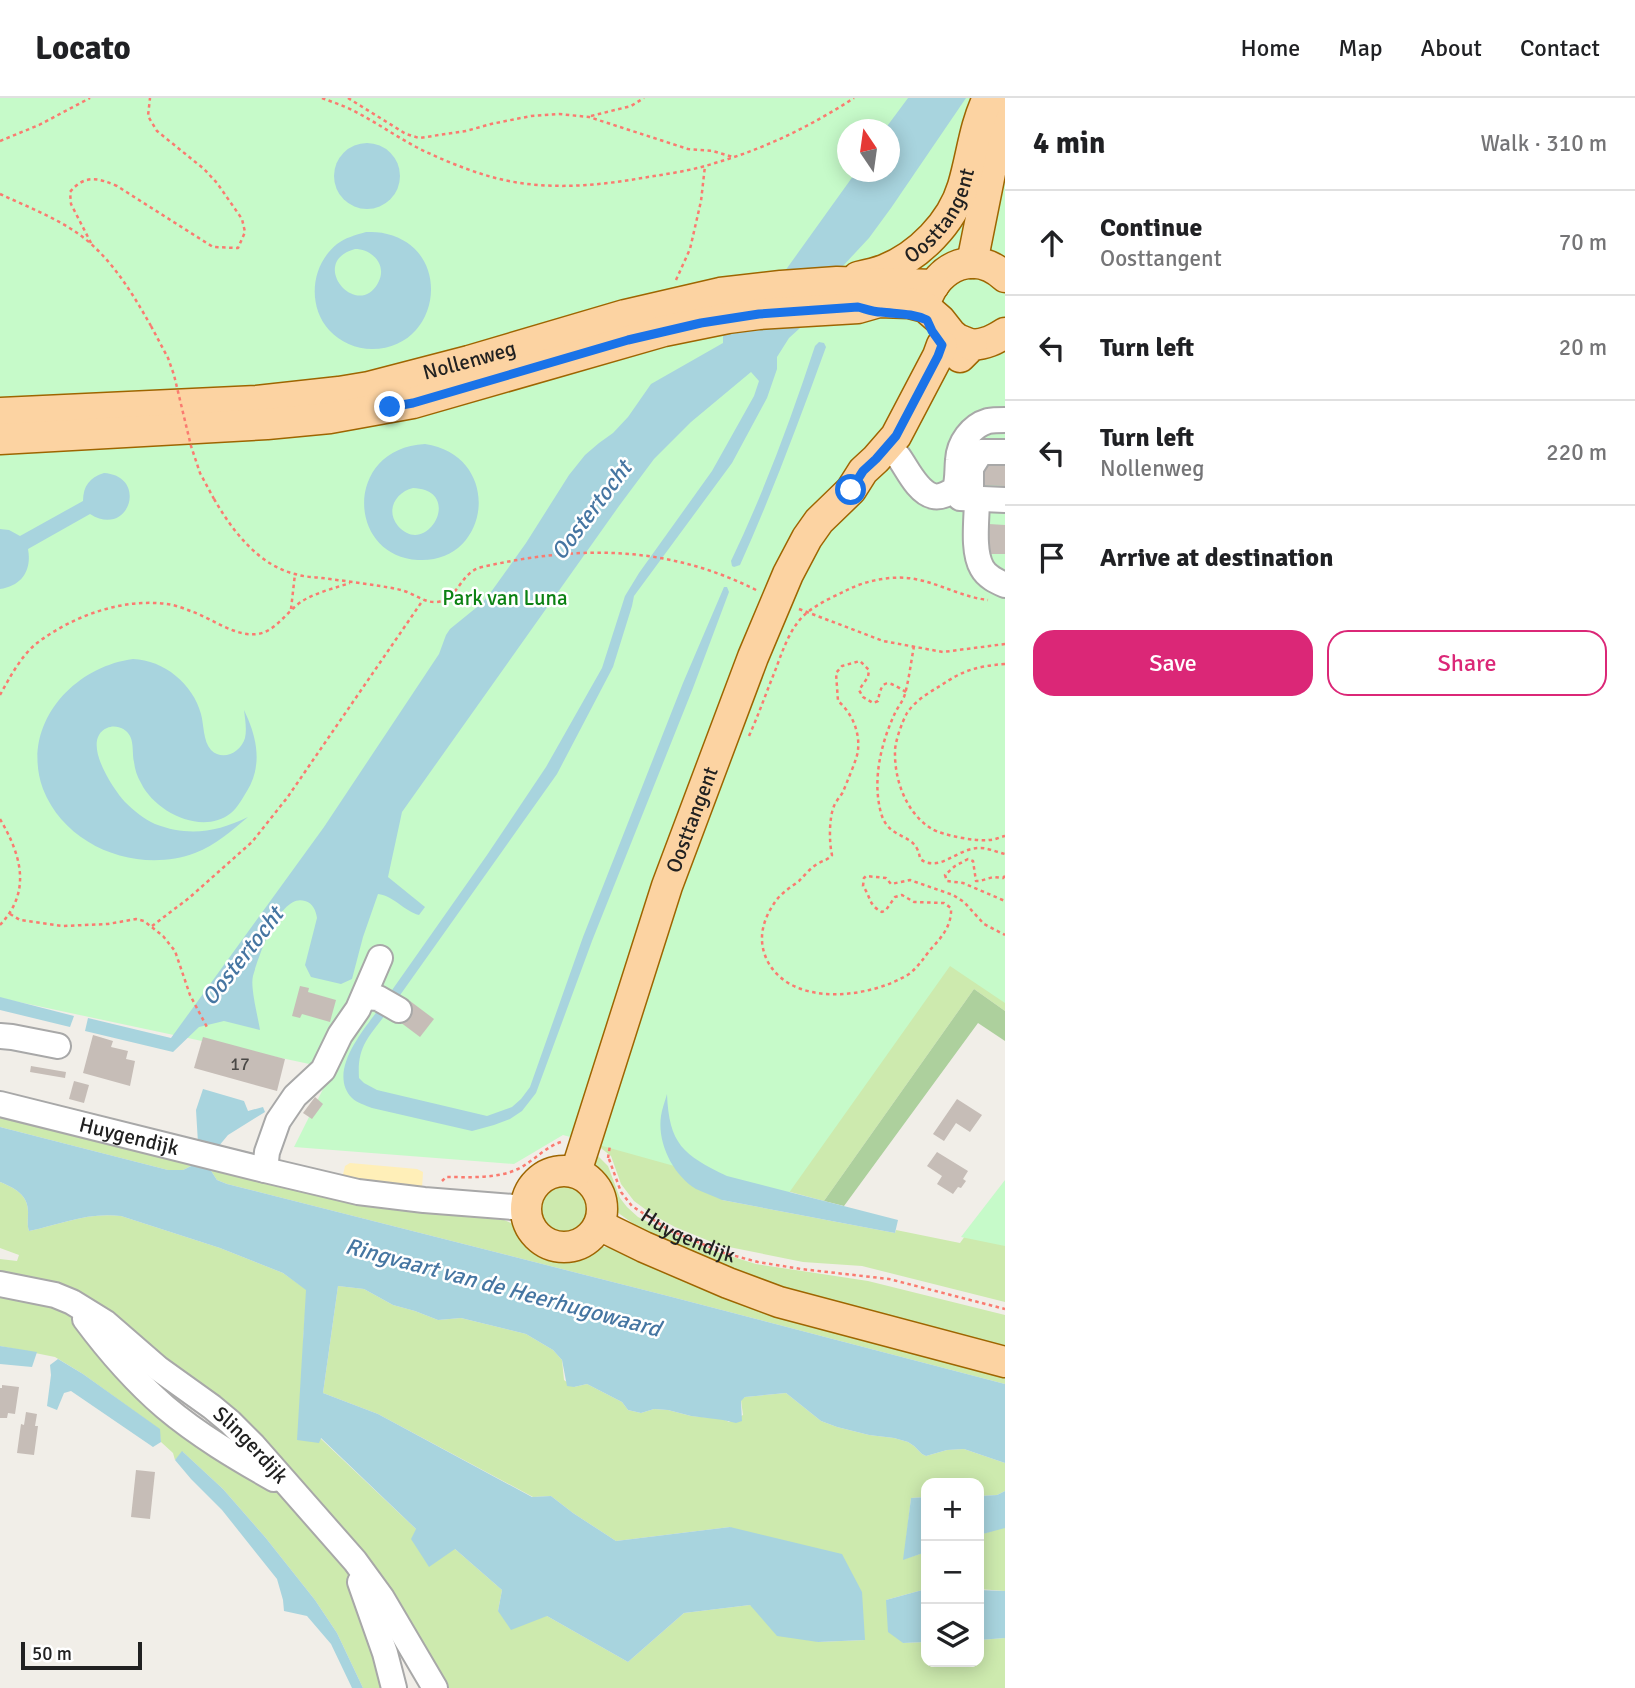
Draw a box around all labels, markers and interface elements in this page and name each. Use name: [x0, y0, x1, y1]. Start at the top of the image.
text: Locato: [35, 28, 131, 69]
text: Home: [1240, 33, 1300, 63]
text: Map: [1338, 33, 1383, 63]
text: About: [1421, 33, 1482, 63]
text: Contact: [1520, 33, 1600, 63]
north arrow: [837, 119, 900, 182]
text: 4 min: [1033, 125, 1105, 162]
text: Walk · 310 m: [1481, 129, 1607, 158]
street label: Oosttangent: [899, 166, 980, 269]
text: Continue: [1100, 212, 1202, 244]
icon: ahead: [1033, 224, 1071, 262]
text: 70 m: [1559, 228, 1607, 257]
text: Oosttangent: [1100, 244, 1222, 273]
icon: left: [1033, 329, 1071, 367]
text: Turn left: [1100, 332, 1194, 364]
text: 20 m: [1559, 333, 1607, 362]
street label: Nollenweg: [420, 335, 519, 385]
route end: [374, 391, 405, 422]
text: Turn left: [1100, 422, 1194, 454]
icon: left: [1033, 434, 1071, 472]
text: 220 m: [1546, 438, 1607, 467]
water label: Oostertocht: [545, 453, 640, 566]
text: Nollenweg: [1100, 454, 1204, 483]
route start: [835, 474, 866, 505]
icon: arrive: [1033, 539, 1071, 577]
text: Arrive at destination: [1100, 542, 1333, 574]
park label: Park van Luna: [442, 585, 568, 611]
button: Save: [1033, 630, 1313, 696]
button: Share: [1327, 630, 1607, 696]
street label: Oosttangent: [660, 763, 724, 876]
water label: Oostertocht: [195, 899, 292, 1011]
house number: 17: [230, 1053, 250, 1075]
street label: Huygendijk: [77, 1111, 182, 1161]
street label: Huygendijk: [636, 1202, 739, 1269]
water label: Ringvaart van de Heerhugowaard: [342, 1231, 666, 1344]
street label: Slingerdijk: [208, 1401, 294, 1489]
map controls: [921, 1478, 984, 1667]
button: +: [921, 1478, 984, 1541]
button: −: [921, 1541, 984, 1604]
button: layers: [921, 1604, 984, 1667]
scale bar: [21, 1639, 142, 1671]
text: 50 m: [32, 1642, 72, 1666]

